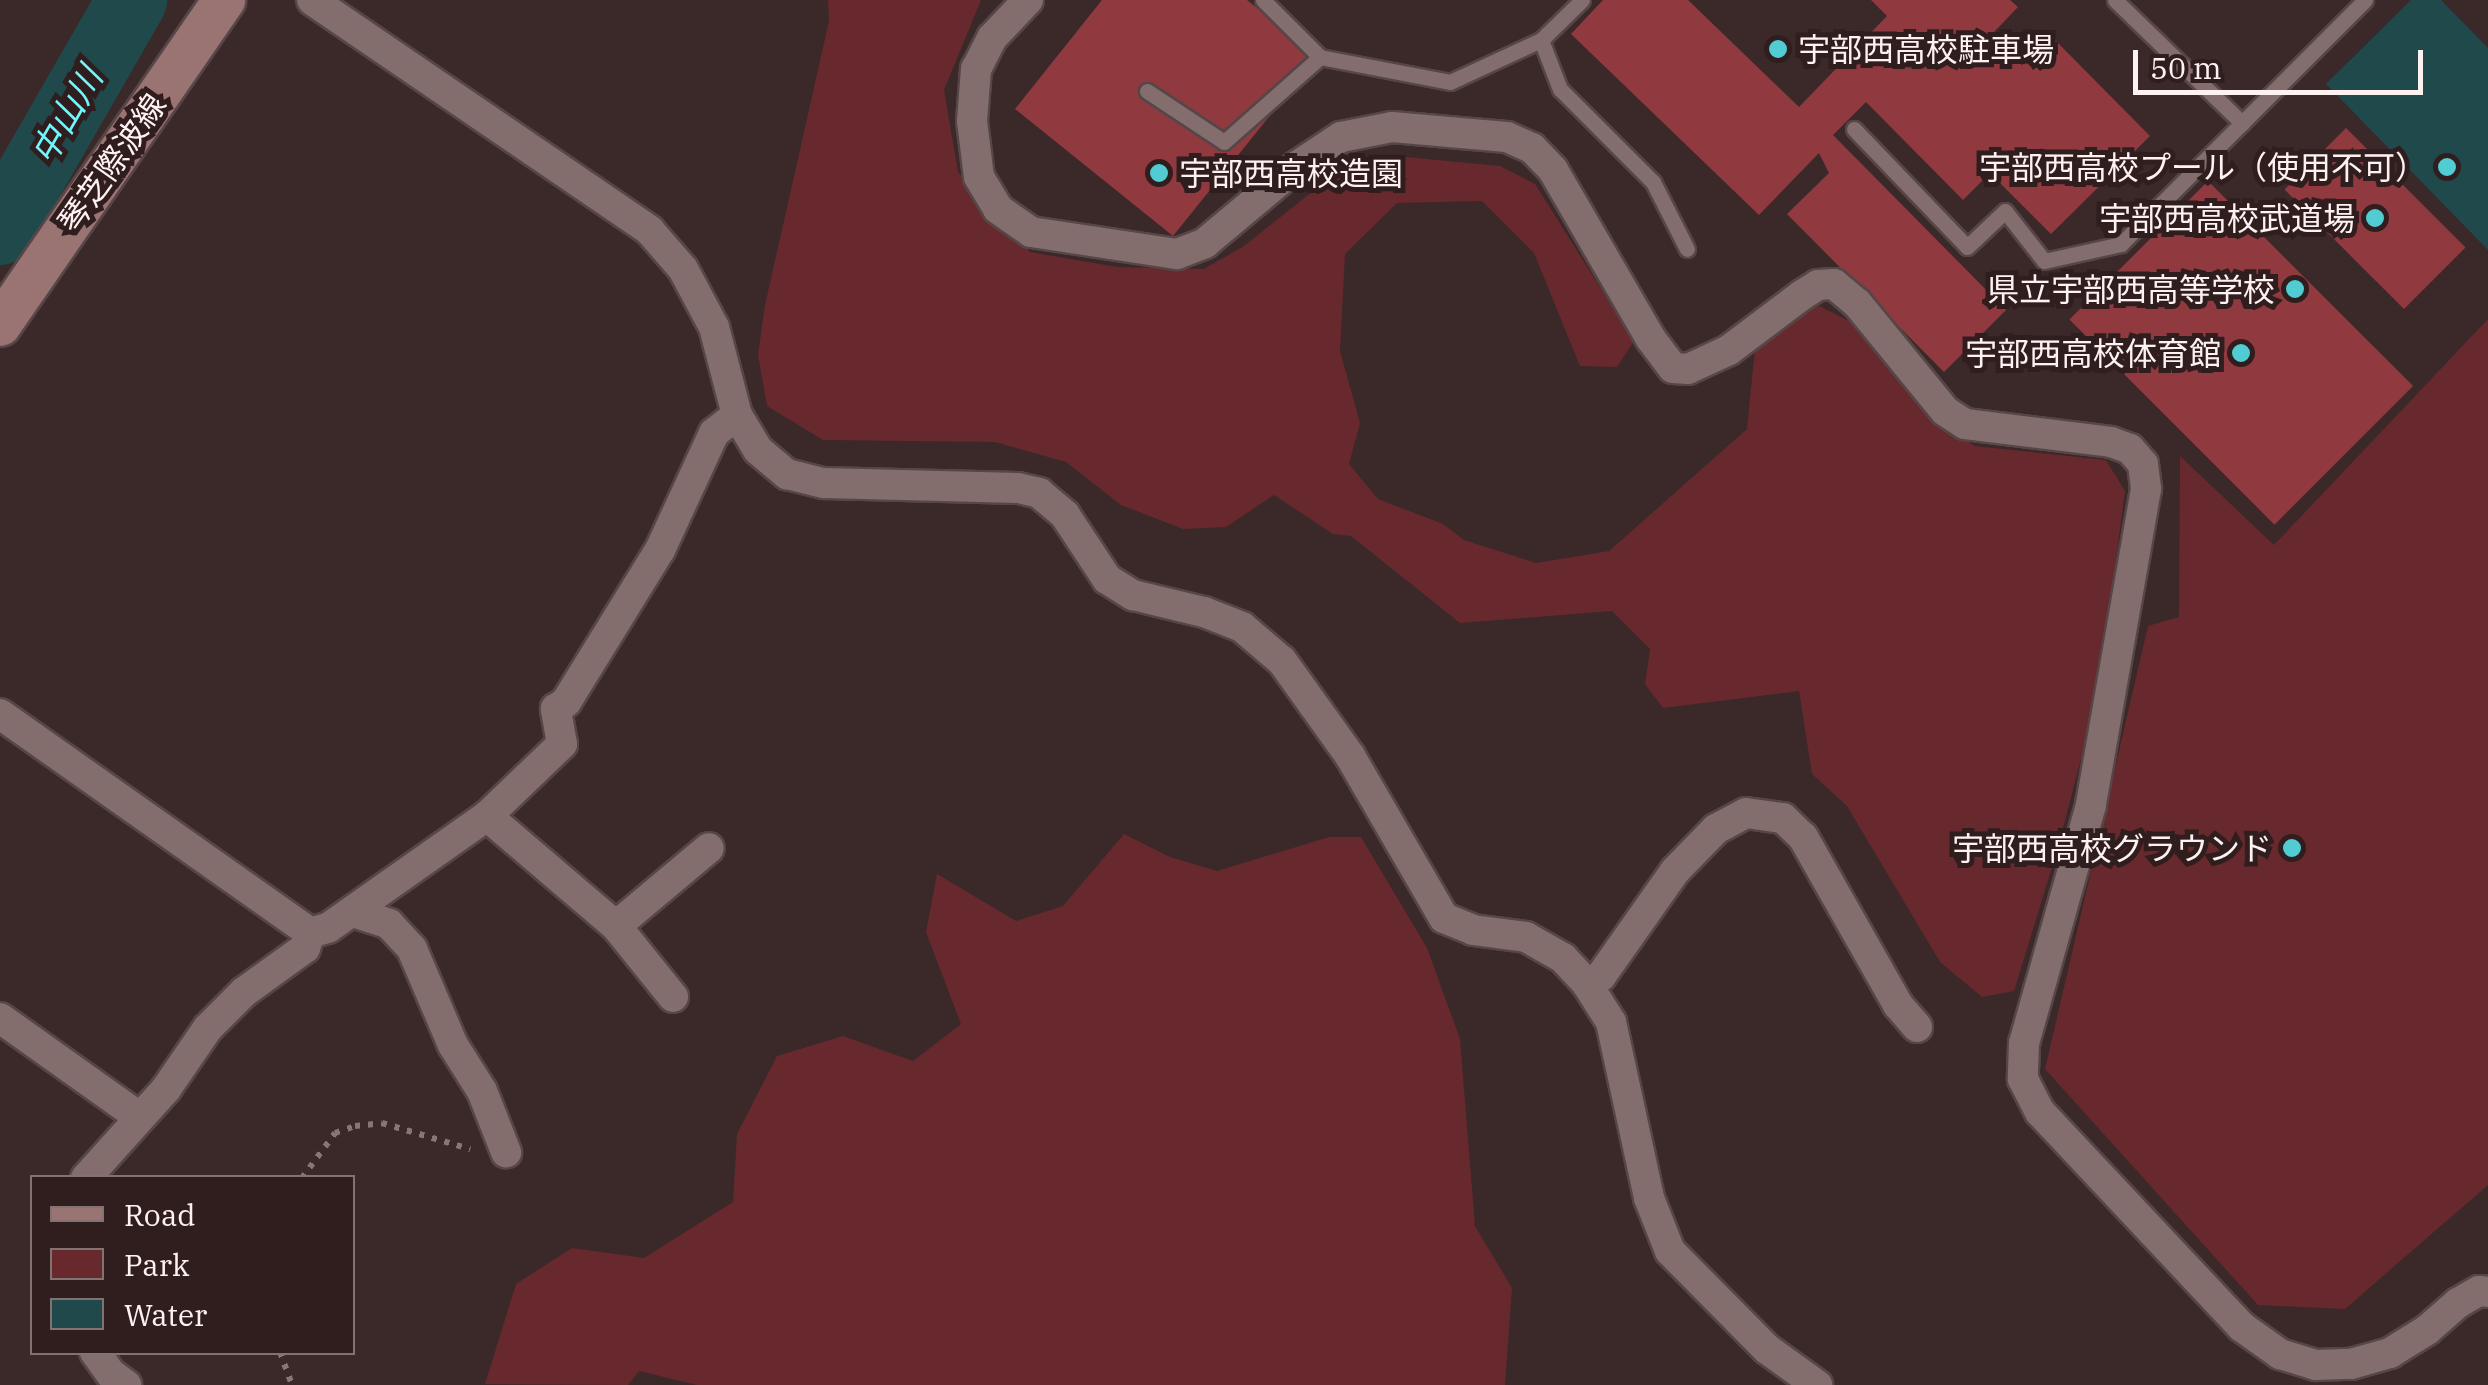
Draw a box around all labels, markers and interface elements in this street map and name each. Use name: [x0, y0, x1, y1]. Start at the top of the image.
place label: 宇部西高校駐車場: [1798, 30, 2054, 68]
scale bar: [2138, 30, 2428, 92]
marker: 宇部西高校駐車場: [1767, 38, 1789, 60]
text: 50 m: [2150, 48, 2222, 87]
water label: 中山川: [22, 59, 110, 171]
street label: 琴芝際波線: [50, 86, 174, 240]
place label: 宇部西高校プール（使用不可）: [1979, 148, 2427, 186]
place label: 宇部西高校造園: [1179, 154, 1403, 192]
marker: 宇部西高校プール（使用不可）: [2436, 156, 2458, 178]
marker: 宇部西高校造園: [1148, 162, 1170, 184]
place label: 宇部西高校武道場: [2099, 199, 2355, 237]
marker: 宇部西高校武道場: [2364, 207, 2386, 229]
place label: 県立宇部西高等学校: [1987, 270, 2275, 308]
marker: 県立宇部西高等学校: [2284, 278, 2306, 300]
place label: 宇部西高校体育館: [1965, 334, 2221, 372]
marker: 宇部西高校体育館: [2230, 342, 2252, 364]
place label: 宇部西高校グラウンド: [1952, 829, 2272, 867]
marker: 宇部西高校グラウンド: [2281, 837, 2303, 859]
legend: [30, 1175, 355, 1355]
text: Road: [124, 1195, 196, 1234]
text: Park: [124, 1245, 190, 1284]
text: Water: [124, 1295, 207, 1334]

